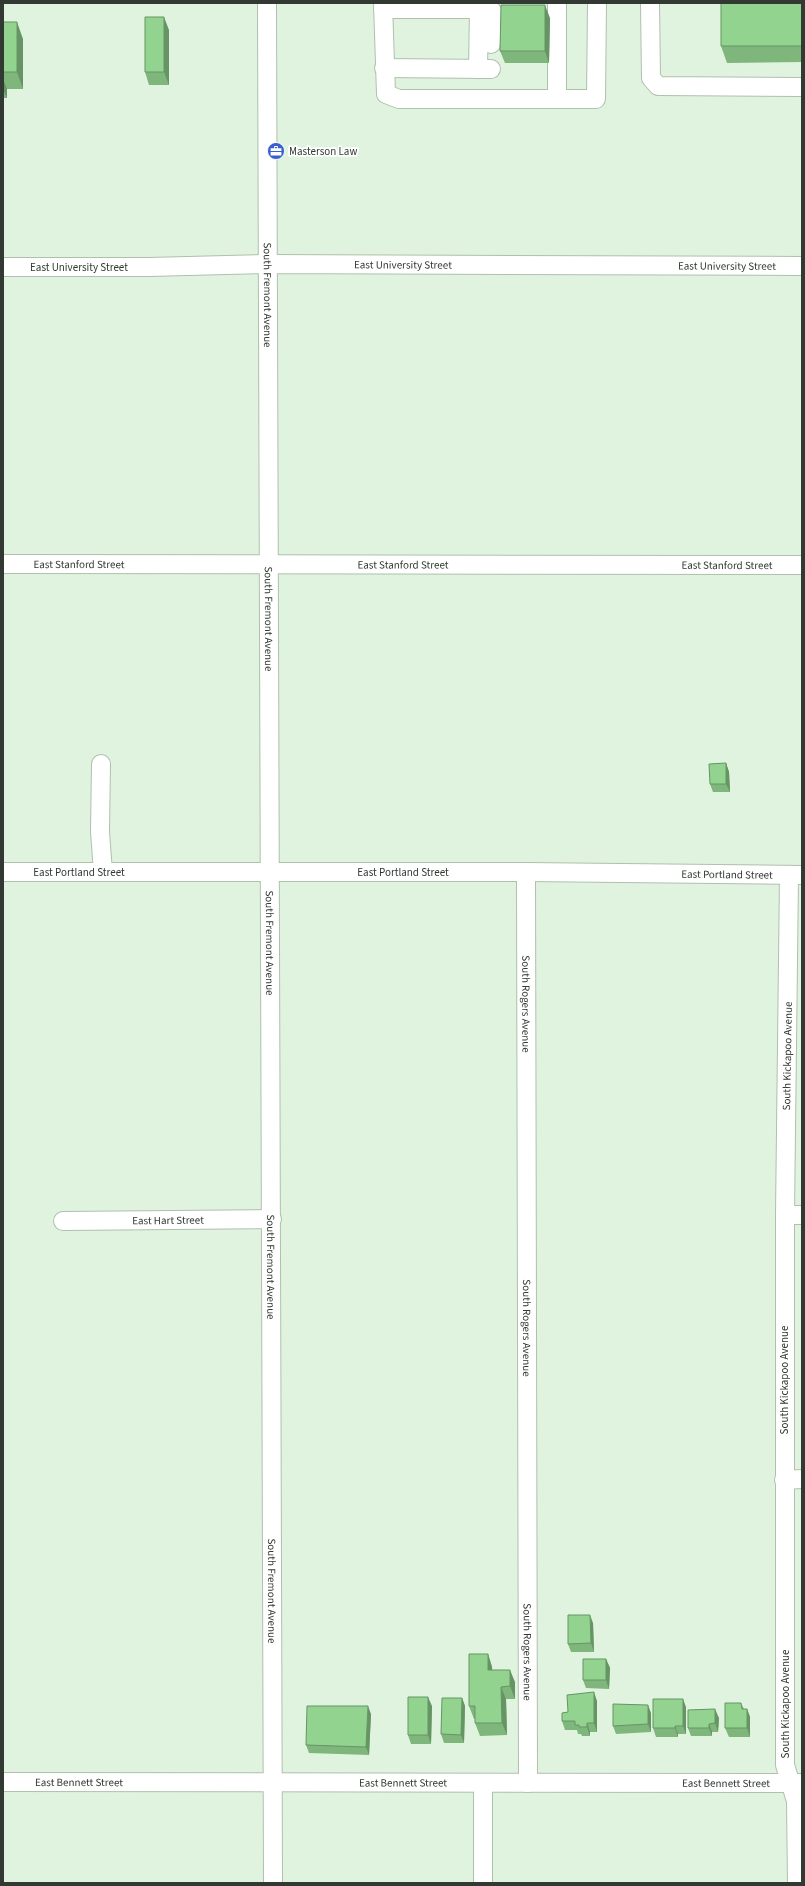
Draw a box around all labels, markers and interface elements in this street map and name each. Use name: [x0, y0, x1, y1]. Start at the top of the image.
office icon: Masterson Law: [266, 141, 286, 161]
place label: Masterson Law: [289, 144, 357, 159]
street label: South Fremont Avenue: [260, 242, 275, 348]
street label: East University Street: [354, 257, 452, 273]
street label: East University Street: [678, 259, 776, 274]
street label: East University Street: [30, 260, 128, 275]
street label: East Stanford Street: [33, 557, 125, 572]
street label: East Stanford Street: [357, 557, 449, 573]
street label: East Stanford Street: [681, 558, 773, 573]
street label: South Fremont Avenue: [261, 566, 276, 672]
street label: East Portland Street: [33, 865, 125, 880]
street label: East Portland Street: [357, 865, 449, 880]
street label: East Portland Street: [681, 867, 773, 883]
street label: South Fremont Avenue: [262, 890, 277, 996]
street label: South Rogers Avenue: [518, 955, 533, 1053]
street label: South Kickapoo Avenue: [779, 1001, 796, 1111]
street label: East Hart Street: [132, 1213, 204, 1228]
street label: South Fremont Avenue: [263, 1214, 278, 1320]
street label: South Rogers Avenue: [519, 1279, 534, 1377]
street label: South Kickapoo Avenue: [777, 1325, 792, 1434]
street label: South Fremont Avenue: [264, 1538, 279, 1644]
street label: South Rogers Avenue: [520, 1603, 535, 1701]
street label: South Kickapoo Avenue: [778, 1649, 793, 1758]
street label: East Bennett Street: [35, 1775, 123, 1790]
street label: East Bennett Street: [359, 1775, 447, 1791]
street label: East Bennett Street: [682, 1776, 770, 1791]

